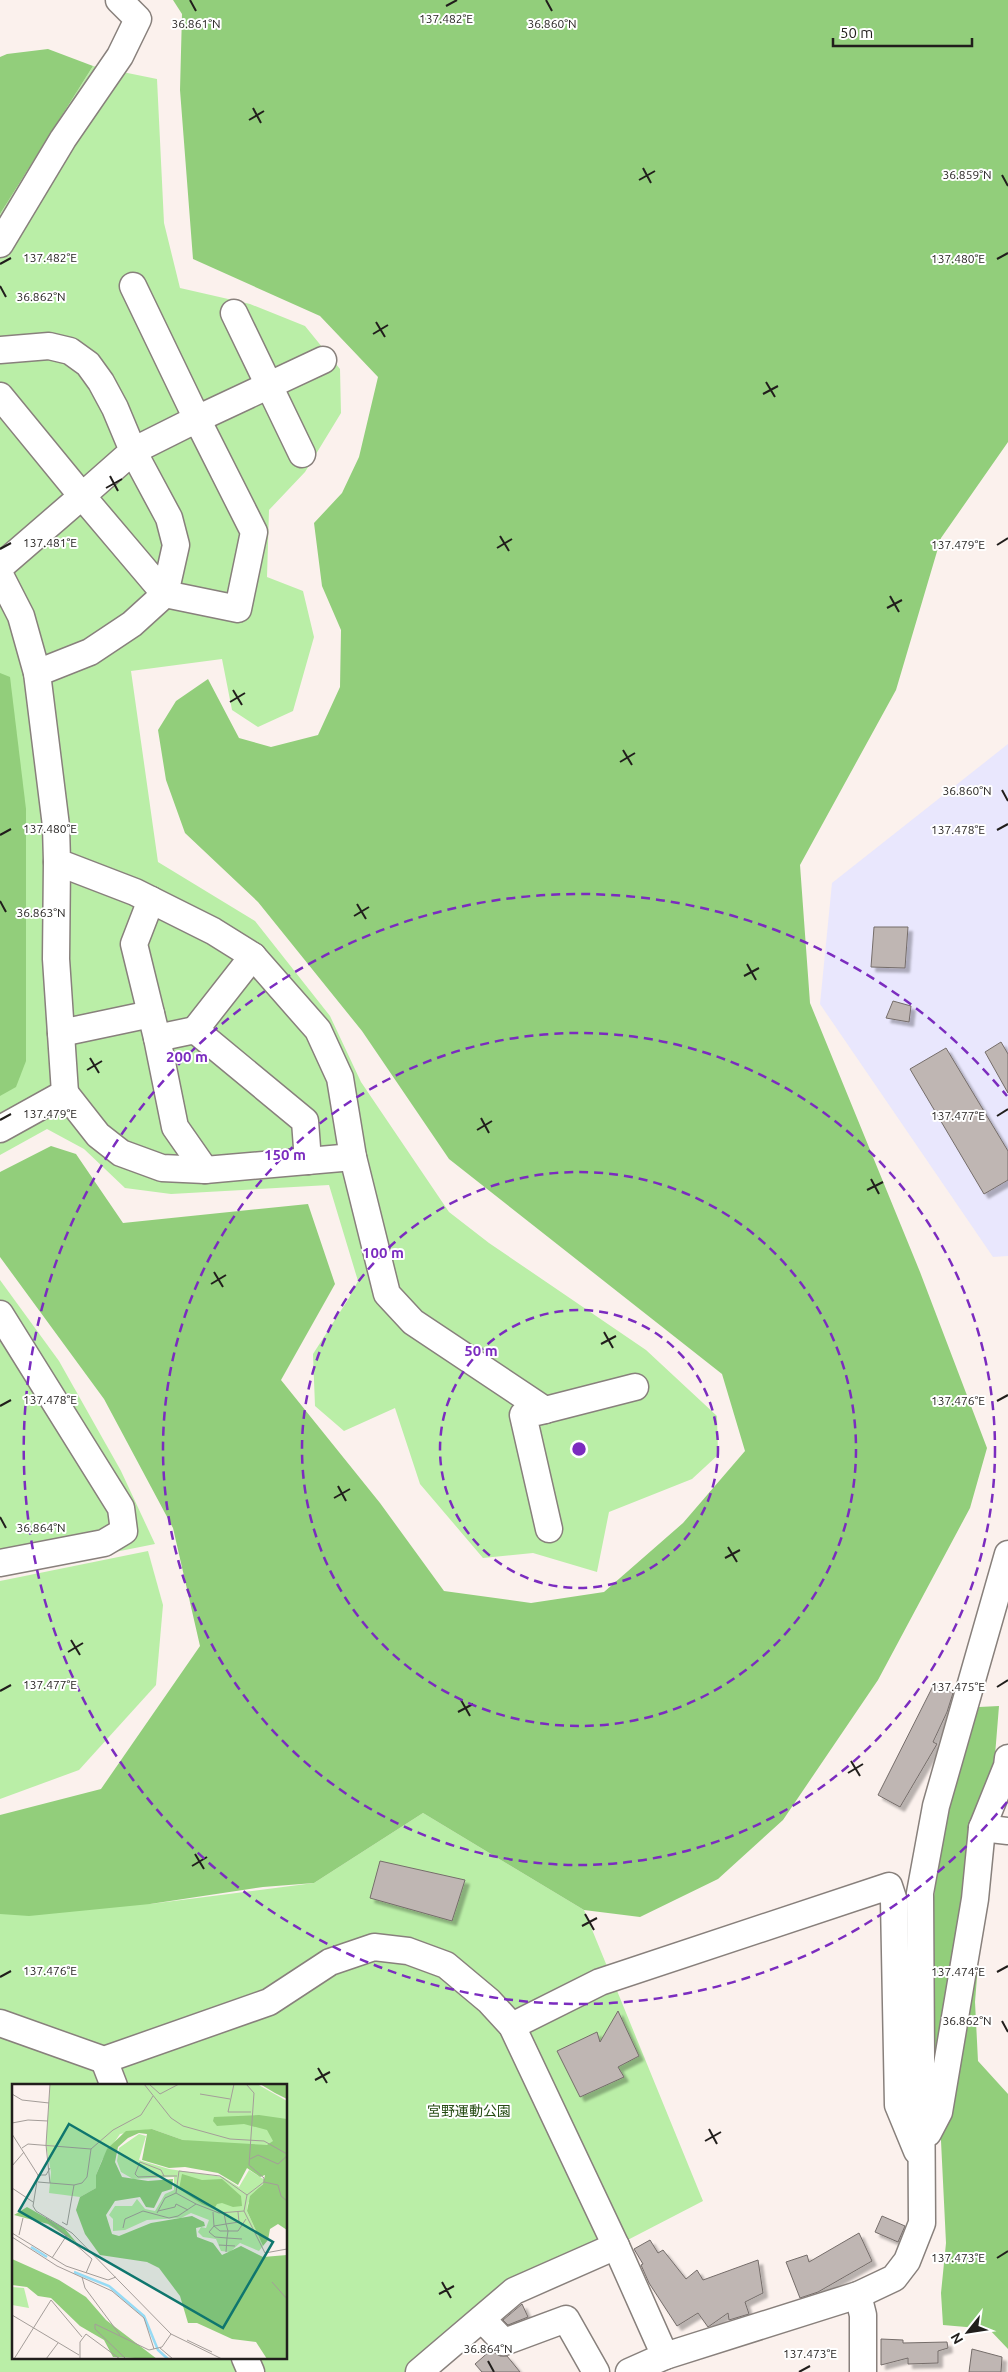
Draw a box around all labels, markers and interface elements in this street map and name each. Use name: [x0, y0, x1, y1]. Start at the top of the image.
text: 137.482°E: [419, 12, 473, 25]
scale bar: [833, 15, 972, 47]
text: 36.861°N: [171, 17, 221, 30]
text: 36.860°N: [527, 17, 577, 30]
text: 50 m: [840, 24, 873, 41]
text: 36.859°N: [942, 168, 992, 181]
text: 137.482°E: [23, 251, 77, 264]
text: 137.480°E: [931, 252, 985, 265]
text: 36.862°N: [16, 290, 66, 303]
text: 137.481°E: [23, 536, 77, 549]
text: 137.479°E: [931, 538, 985, 551]
text: 36.860°N: [942, 784, 992, 797]
text: 137.480°E: [23, 822, 77, 835]
text: 137.478°E: [931, 823, 985, 836]
text: 36.863°N: [16, 906, 66, 919]
text: 200 m: [166, 1048, 208, 1065]
text: 137.479°E: [23, 1107, 77, 1120]
text: 137.477°E: [931, 1109, 985, 1122]
text: 150 m: [264, 1146, 306, 1163]
text: 100 m: [362, 1244, 404, 1261]
text: 50 m: [464, 1342, 498, 1359]
text: 137.478°E: [23, 1393, 77, 1406]
text: 137.476°E: [931, 1394, 985, 1407]
centre of rings: [570, 1440, 588, 1458]
text: 36.864°N: [16, 1521, 66, 1534]
text: 137.477°E: [23, 1678, 77, 1691]
text: 137.475°E: [931, 1680, 985, 1693]
text: 137.476°E: [23, 1964, 77, 1977]
text: 137.474°E: [931, 1965, 985, 1978]
text: 36.862°N: [942, 2014, 992, 2027]
inset map: [12, 2084, 288, 2360]
park label: 宮野運動公園: [427, 2103, 511, 2119]
text: 137.473°E: [931, 2251, 985, 2264]
north arrow: [943, 2307, 993, 2357]
text: N: [947, 2330, 966, 2347]
text: 36.864°N: [463, 2342, 513, 2355]
text: 137.473°E: [783, 2347, 837, 2360]

